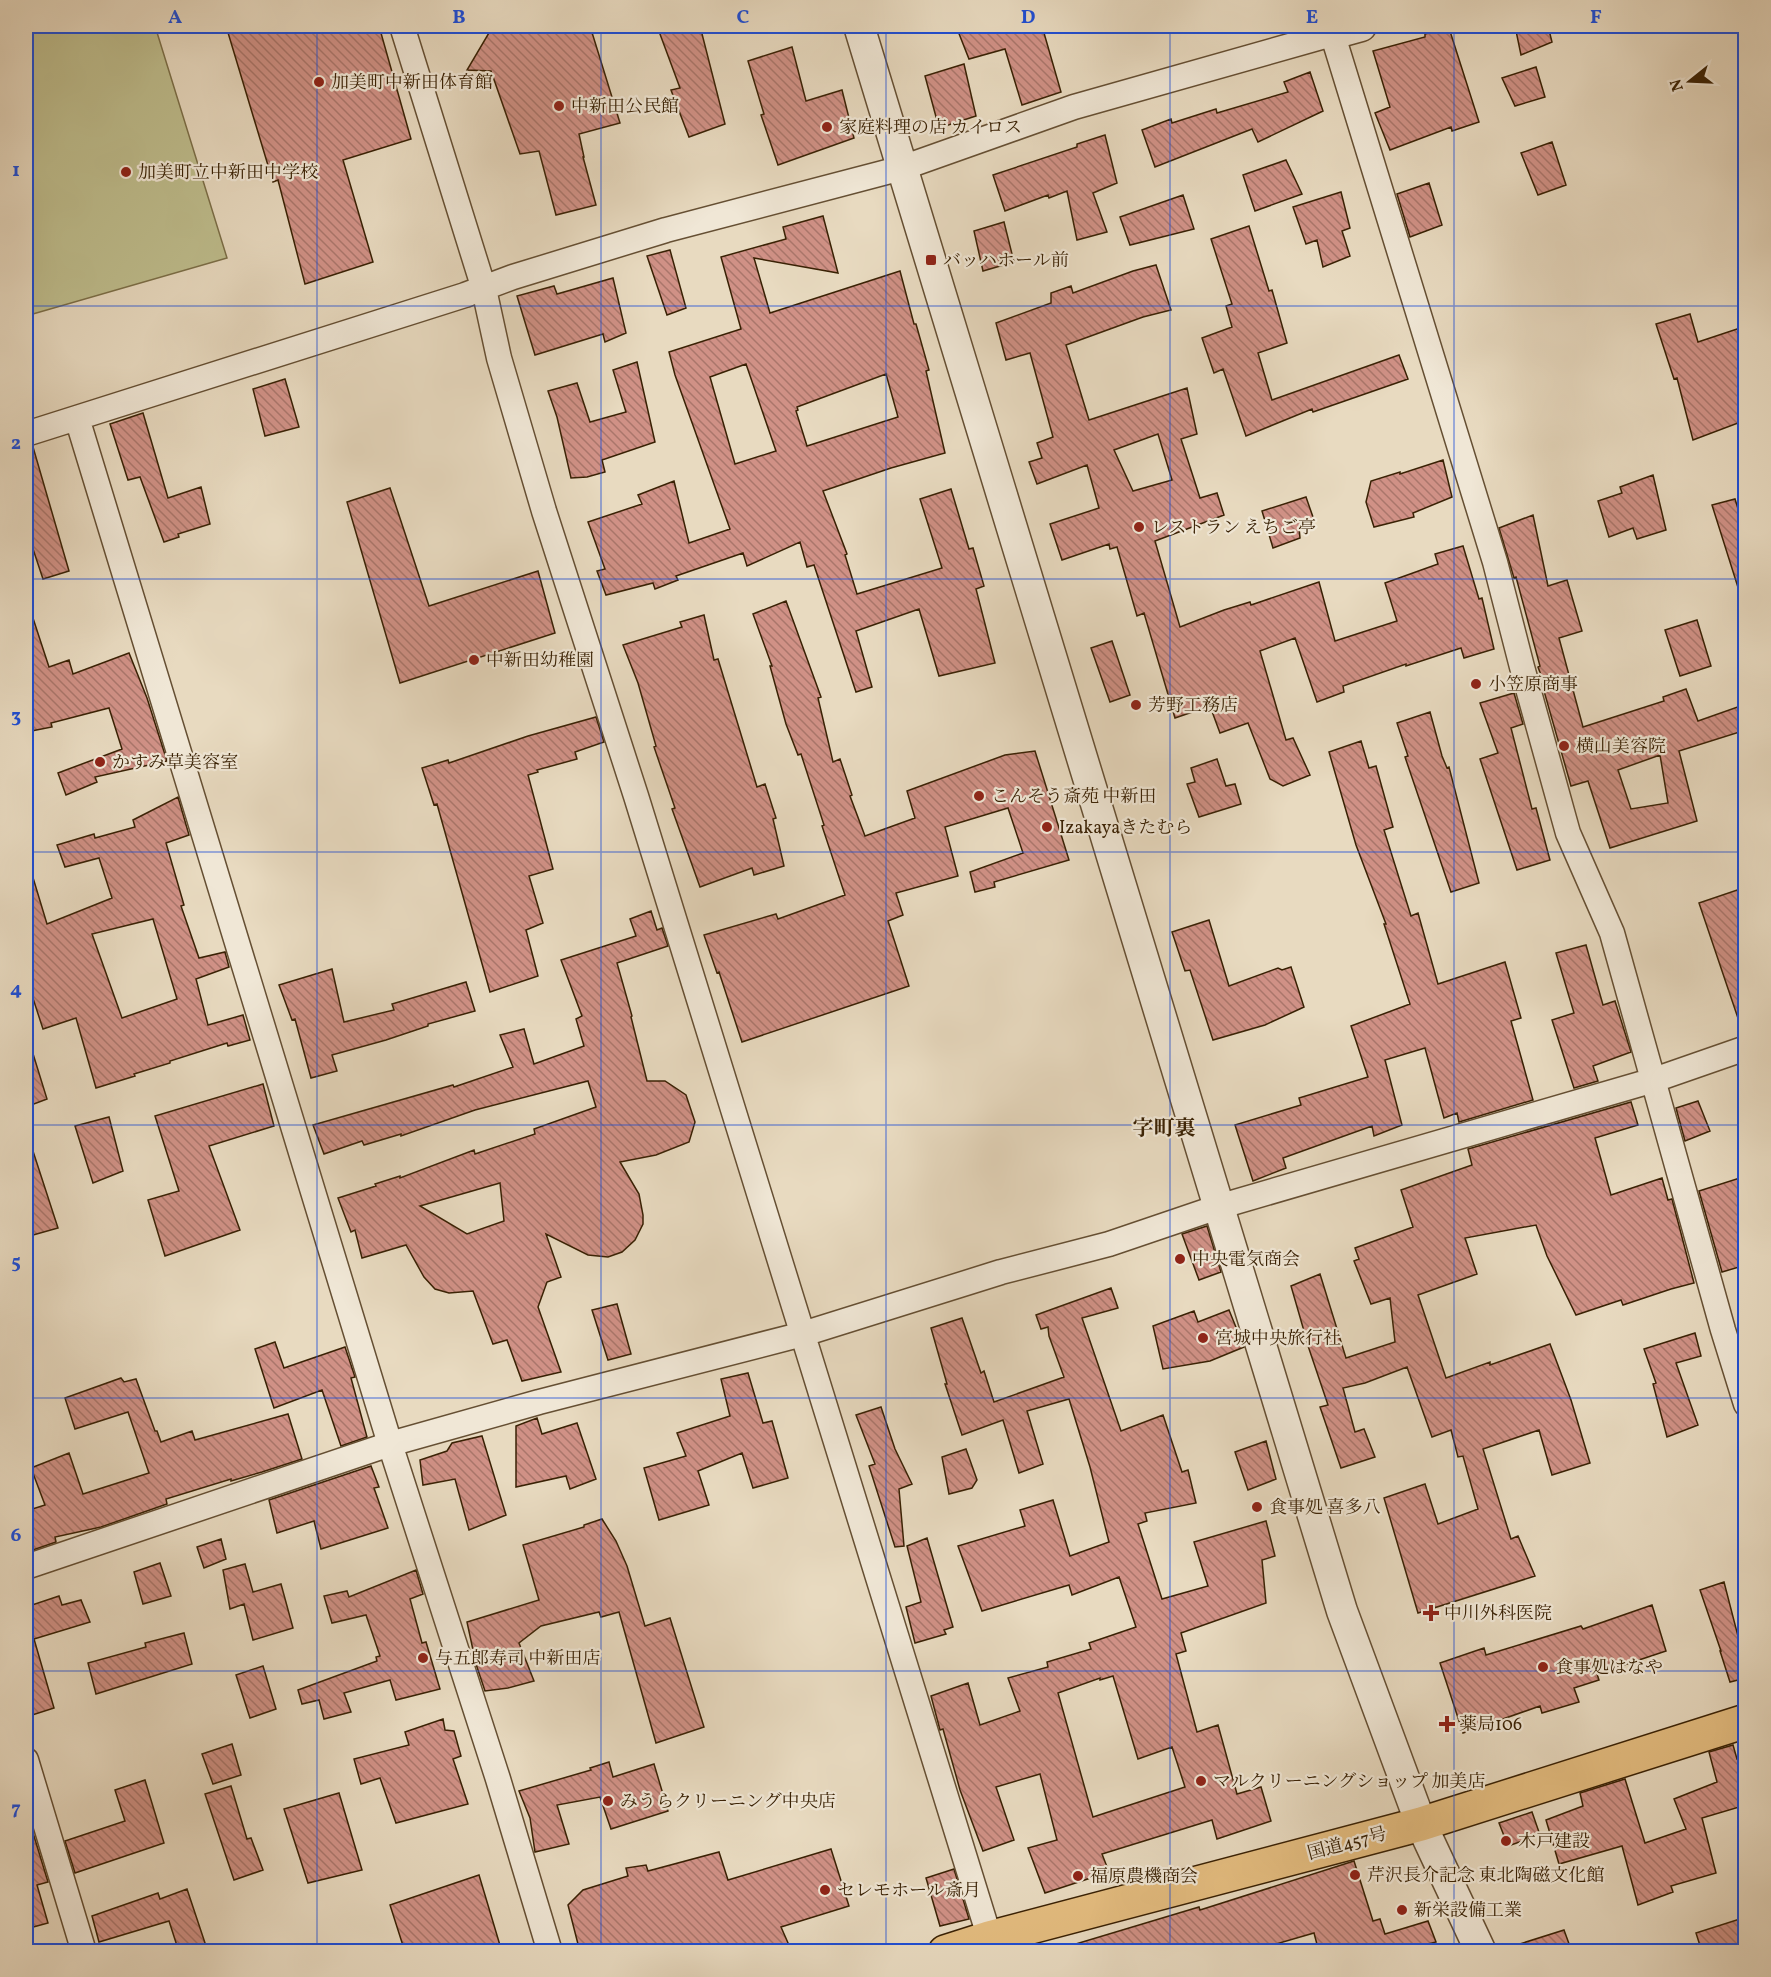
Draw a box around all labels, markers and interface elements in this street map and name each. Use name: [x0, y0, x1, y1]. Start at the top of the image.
text: A: [168, 4, 182, 32]
text: B: [452, 4, 466, 32]
text: C: [737, 4, 750, 32]
text: D: [1021, 4, 1035, 32]
text: E: [1306, 4, 1318, 32]
text: F: [1590, 4, 1602, 32]
north arrow: [1660, 51, 1720, 111]
place label: 加美町中新田体育館: [331, 71, 493, 96]
marker: 加美町中新田体育館: [312, 75, 326, 89]
text: N: [1665, 76, 1690, 94]
place label: 中新田公民館: [571, 95, 679, 120]
marker: 中新田公民館: [552, 99, 566, 113]
place label: 家庭料理の店 カイロス: [839, 116, 1022, 141]
marker: 家庭料理の店 カイロス: [820, 120, 834, 134]
text: 1: [12, 157, 20, 185]
place label: 加美町立中新田中学校: [138, 161, 318, 186]
marker: 加美町立中新田中学校: [119, 165, 133, 179]
place label: バッハホール前: [943, 249, 1069, 274]
marker: バッハホール前: [924, 253, 938, 267]
text: 2: [11, 430, 21, 458]
place label: レストラン えちご亭: [1151, 516, 1316, 541]
marker: レストラン えちご亭: [1132, 520, 1146, 534]
place label: 中新田幼稚園: [486, 649, 594, 674]
marker: 中新田幼稚園: [467, 653, 481, 667]
place label: 小笠原商事: [1488, 673, 1578, 698]
marker: 小笠原商事: [1469, 677, 1483, 691]
place label: 芳野工務店: [1148, 694, 1238, 719]
marker: 芳野工務店: [1129, 698, 1143, 712]
text: 3: [11, 703, 21, 731]
place label: 横山美容院: [1576, 735, 1666, 760]
marker: 横山美容院: [1557, 739, 1571, 753]
place label: かすみ草美容室: [112, 751, 238, 776]
marker: かすみ草美容室: [93, 755, 107, 769]
place label: こんそう斎苑 中新田: [991, 785, 1157, 810]
marker: こんそう斎苑 中新田: [972, 789, 986, 803]
place label: Izakayaきたむら: [1059, 816, 1192, 841]
marker: Izakayaきたむら: [1040, 820, 1054, 834]
text: 4: [10, 976, 22, 1004]
district label: 字町裏: [1133, 1115, 1196, 1144]
place label: 中央電気商会: [1192, 1248, 1300, 1273]
text: 5: [11, 1249, 21, 1277]
marker: 中央電気商会: [1173, 1252, 1187, 1266]
place label: 宮城中央旅行社: [1215, 1327, 1341, 1352]
marker: 宮城中央旅行社: [1196, 1331, 1210, 1345]
place label: 食事処 喜多八: [1269, 1496, 1381, 1521]
marker: 食事処 喜多八: [1250, 1500, 1264, 1514]
text: 6: [11, 1522, 22, 1550]
place label: 中川外科医院: [1444, 1602, 1552, 1627]
marker: 中川外科医院: [1422, 1604, 1440, 1622]
place label: 与五郎寿司 中新田店: [435, 1647, 601, 1672]
marker: 与五郎寿司 中新田店: [416, 1651, 430, 1665]
place label: 食事処はなや: [1555, 1656, 1663, 1681]
marker: 食事処はなや: [1536, 1660, 1550, 1674]
place label: 薬局106: [1459, 1713, 1522, 1738]
marker: 薬局106: [1440, 1717, 1454, 1731]
place label: マルクリーニングショップ 加美店: [1213, 1770, 1486, 1795]
marker: マルクリーニングショップ 加美店: [1194, 1774, 1208, 1788]
place label: みうらクリーニング中央店: [620, 1790, 836, 1815]
marker: みうらクリーニング中央店: [601, 1794, 615, 1808]
text: 7: [11, 1795, 21, 1823]
street label: 国道457号: [1305, 1822, 1390, 1867]
place label: 木戸建設: [1518, 1830, 1590, 1855]
marker: 木戸建設: [1499, 1834, 1513, 1848]
place label: 芹沢長介記念 東北陶磁文化館: [1367, 1864, 1605, 1889]
place label: 福原農機商会: [1090, 1865, 1198, 1890]
marker: 芹沢長介記念 東北陶磁文化館: [1348, 1868, 1362, 1882]
marker: 福原農機商会: [1071, 1869, 1085, 1883]
place label: セレモホール斎月: [837, 1879, 981, 1904]
marker: セレモホール斎月: [818, 1883, 832, 1897]
place label: 新栄設備工業: [1414, 1899, 1522, 1924]
marker: 新栄設備工業: [1395, 1903, 1409, 1917]

